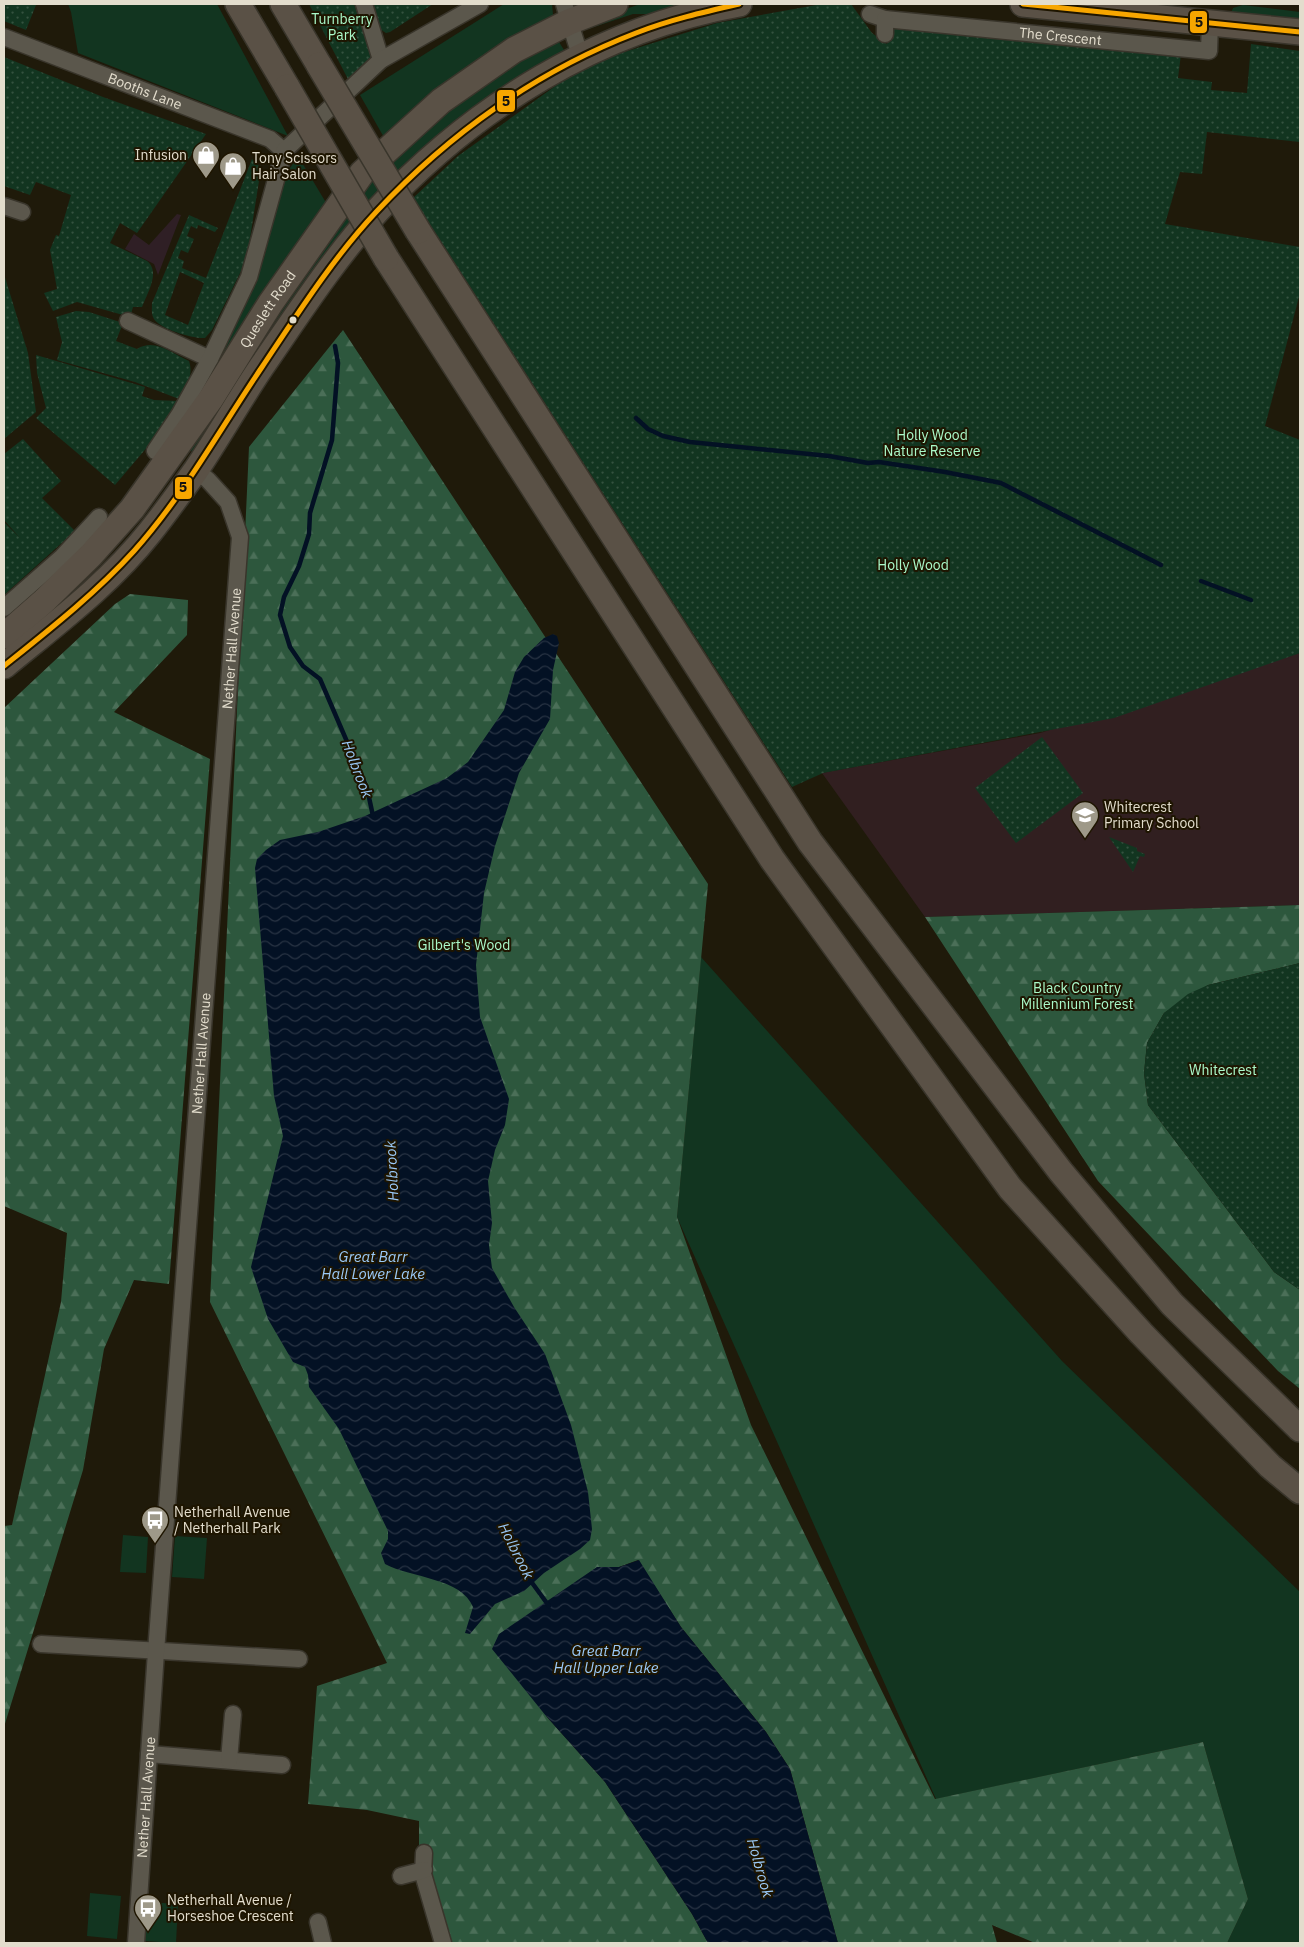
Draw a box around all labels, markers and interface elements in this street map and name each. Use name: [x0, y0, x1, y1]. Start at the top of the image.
park label: Turnberry Park: [311, 10, 373, 44]
line badge: 5: [1189, 10, 1208, 34]
text: 5: [1195, 13, 1203, 31]
street label: The Crescent: [1018, 23, 1102, 49]
street label: Booths Lane: [105, 69, 185, 114]
line badge: 5: [496, 89, 516, 113]
text: 5: [502, 92, 510, 110]
shop icon: Infusion: [191, 140, 221, 179]
place label: Infusion: [135, 146, 187, 164]
place label: Tony Scissors Hair Salon: [252, 149, 337, 183]
shop icon: Tony Scissors Hair Salon: [218, 151, 248, 190]
street label: Queslett Road: [236, 267, 300, 351]
unlabelled marker: [288, 315, 298, 325]
park label: Holly Wood Nature Reserve: [884, 426, 981, 460]
line badge: 5: [174, 476, 193, 500]
text: 5: [179, 478, 187, 496]
park label: Holly Wood: [877, 556, 949, 574]
street label: Nether Hall Avenue: [218, 587, 245, 710]
water label: Holbrook: [338, 737, 377, 801]
place label: Whitecrest Primary School: [1104, 798, 1199, 832]
school or university icon: Whitecrest Primary School: [1070, 800, 1100, 839]
park label: Gilbert's Wood: [418, 936, 510, 954]
park label: Black Country Millennium Forest: [1021, 979, 1133, 1013]
street label: Nether Hall Avenue: [188, 992, 215, 1115]
park label: Whitecrest: [1189, 1061, 1257, 1079]
water label: Holbrook: [380, 1140, 403, 1202]
water label: Great Barr Hall Lower Lake: [321, 1247, 425, 1283]
place label: Netherhall Avenue / Netherhall Park: [174, 1503, 291, 1537]
bus stop icon: Netherhall Avenue / Netherhall Park: [140, 1505, 170, 1544]
water label: Holbrook: [494, 1519, 539, 1582]
water label: Great Barr Hall Upper Lake: [554, 1641, 659, 1677]
street label: Nether Hall Avenue: [133, 1736, 159, 1859]
water label: Holbrook: [743, 1836, 778, 1900]
place label: Netherhall Avenue / Horseshoe Crescent: [167, 1891, 294, 1925]
bus stop icon: Netherhall Avenue / Horseshoe Crescent: [133, 1893, 163, 1932]

